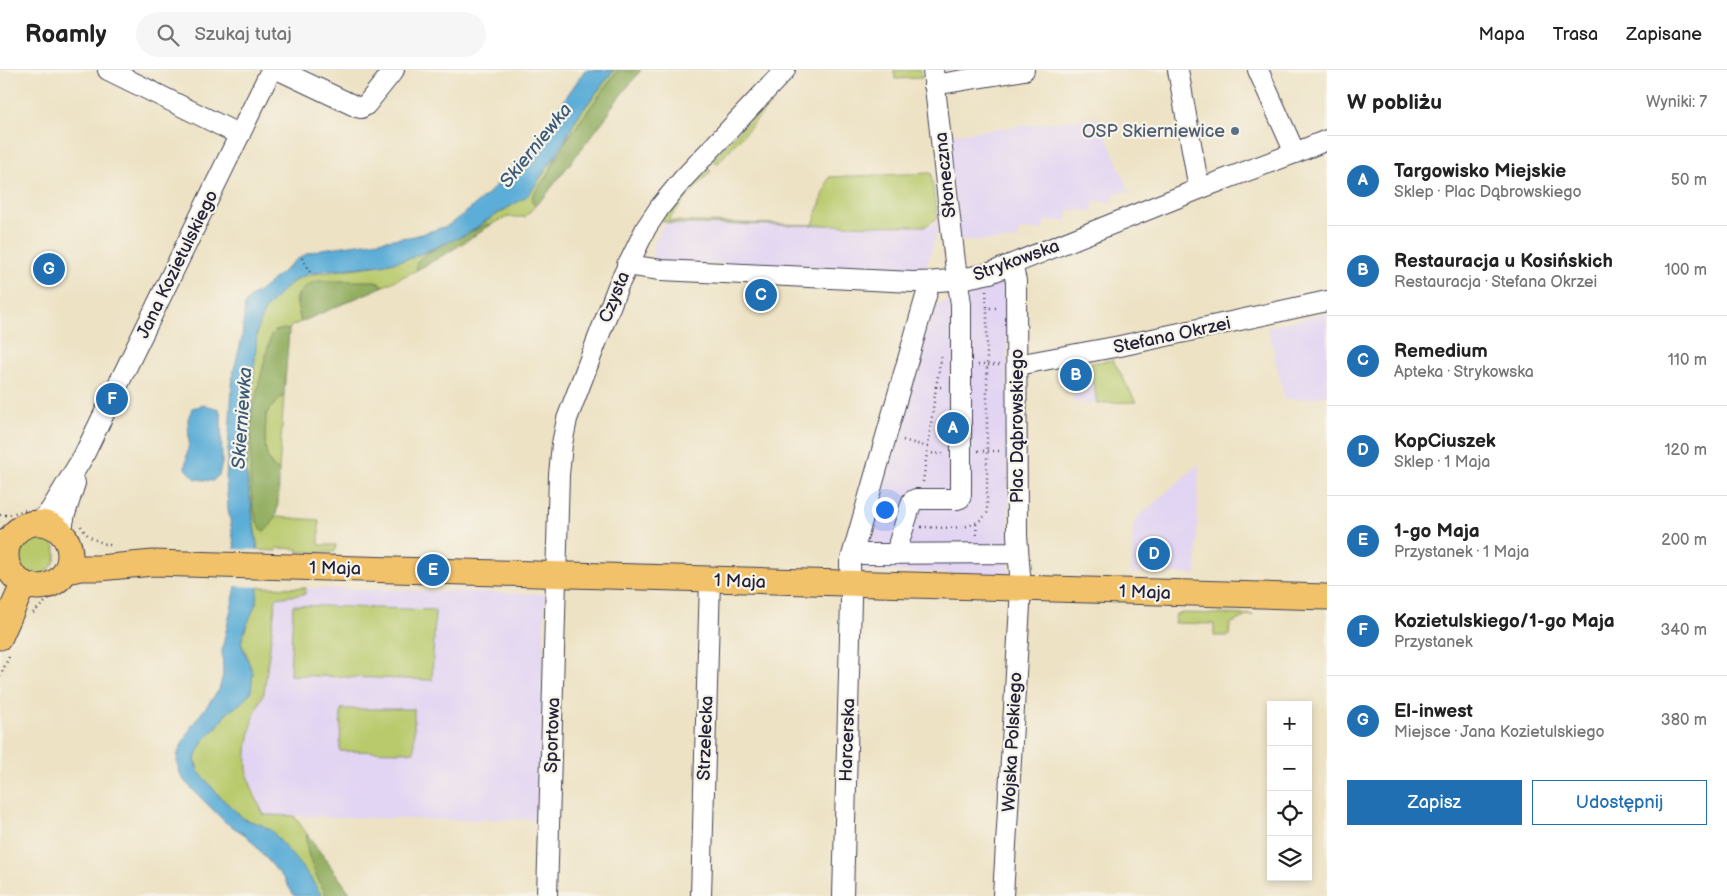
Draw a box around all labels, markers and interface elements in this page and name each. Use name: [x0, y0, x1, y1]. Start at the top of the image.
search box: [136, 12, 486, 57]
text: Roamly: [25, 20, 106, 49]
icon: search: [154, 21, 182, 49]
text: Szukaj tutaj: [194, 23, 292, 46]
text: Mapa: [1478, 24, 1525, 45]
text: Trasa: [1553, 24, 1598, 45]
text: Zapisane: [1626, 24, 1702, 45]
text: W pobliżu: [1347, 90, 1442, 115]
text: Wyniki: 7: [1646, 93, 1707, 112]
water label: Skierniewka: [495, 99, 577, 193]
place label: OSP Skierniewice: [1082, 121, 1225, 142]
marker: OSP Skierniewice: [1229, 125, 1241, 137]
street label: Słoneczna: [931, 131, 960, 219]
text: Targowisko Miejskie: [1394, 160, 1566, 183]
text: A: [1358, 171, 1368, 190]
text: 50 m: [1671, 171, 1707, 190]
text: Sklep · Plac Dąbrowskiego: [1394, 183, 1582, 202]
street label: Jana Kozietulskiego: [132, 187, 222, 342]
street label: Strykowska: [970, 235, 1062, 286]
pin: G: [33, 250, 65, 288]
text: Restauracja u Kosińskich: [1394, 250, 1613, 273]
text: B: [1357, 261, 1369, 280]
text: 100 m: [1664, 261, 1707, 280]
street label: Czysta: [595, 268, 634, 326]
text: Restauracja · Stefana Okrzei: [1394, 273, 1597, 292]
pin: C: [745, 276, 777, 314]
street label: Stefana Okrzei: [1112, 313, 1233, 358]
text: Remedium: [1394, 340, 1488, 363]
street label: Plac Dąbrowskiego: [1007, 349, 1028, 503]
text: C: [1357, 351, 1369, 370]
text: 110 m: [1668, 351, 1707, 370]
pin: B: [1060, 356, 1092, 394]
text: Apteka · Strykowska: [1394, 363, 1534, 382]
water label: Skierniewka: [227, 366, 258, 470]
pin: F: [96, 380, 128, 418]
pin: A: [937, 409, 969, 447]
text: KopCiuszek: [1394, 430, 1496, 453]
text: D: [1357, 441, 1369, 460]
text: 120 m: [1664, 441, 1707, 460]
text: Sklep · 1 Maja: [1394, 453, 1490, 472]
your location: [872, 497, 898, 523]
text: 1-go Maja: [1394, 520, 1480, 543]
text: E: [1358, 531, 1368, 550]
text: 200 m: [1661, 531, 1707, 550]
pin: D: [1138, 535, 1170, 573]
text: Przystanek · 1 Maja: [1394, 543, 1529, 562]
pin: E: [417, 551, 449, 589]
street label: 1 Maja: [309, 558, 361, 579]
street label: 1 Maja: [714, 570, 766, 593]
street label: 1 Maja: [1119, 581, 1171, 604]
text: Kozietulskiego/1-go Maja: [1394, 610, 1615, 633]
text: F: [1358, 621, 1368, 640]
text: 340 m: [1660, 621, 1707, 640]
text: Przystanek: [1394, 633, 1473, 652]
street label: Wojska Polskiego: [998, 672, 1027, 813]
street label: Strzelecka: [694, 695, 717, 781]
street label: Sportowa: [541, 697, 564, 773]
street label: Harcerska: [836, 698, 859, 782]
text: El-inwest: [1394, 700, 1473, 723]
map controls: [1267, 701, 1312, 881]
button: +: [1267, 701, 1312, 746]
text: G: [1357, 711, 1369, 730]
text: 380 m: [1661, 711, 1707, 730]
text: Miejsce · Jana Kozietulskiego: [1394, 723, 1604, 742]
button: −: [1267, 746, 1312, 791]
button: Zapisz: [1347, 780, 1522, 825]
button: Udostępnij: [1532, 780, 1707, 825]
button: locate: [1267, 791, 1312, 836]
button: layers: [1267, 836, 1312, 881]

